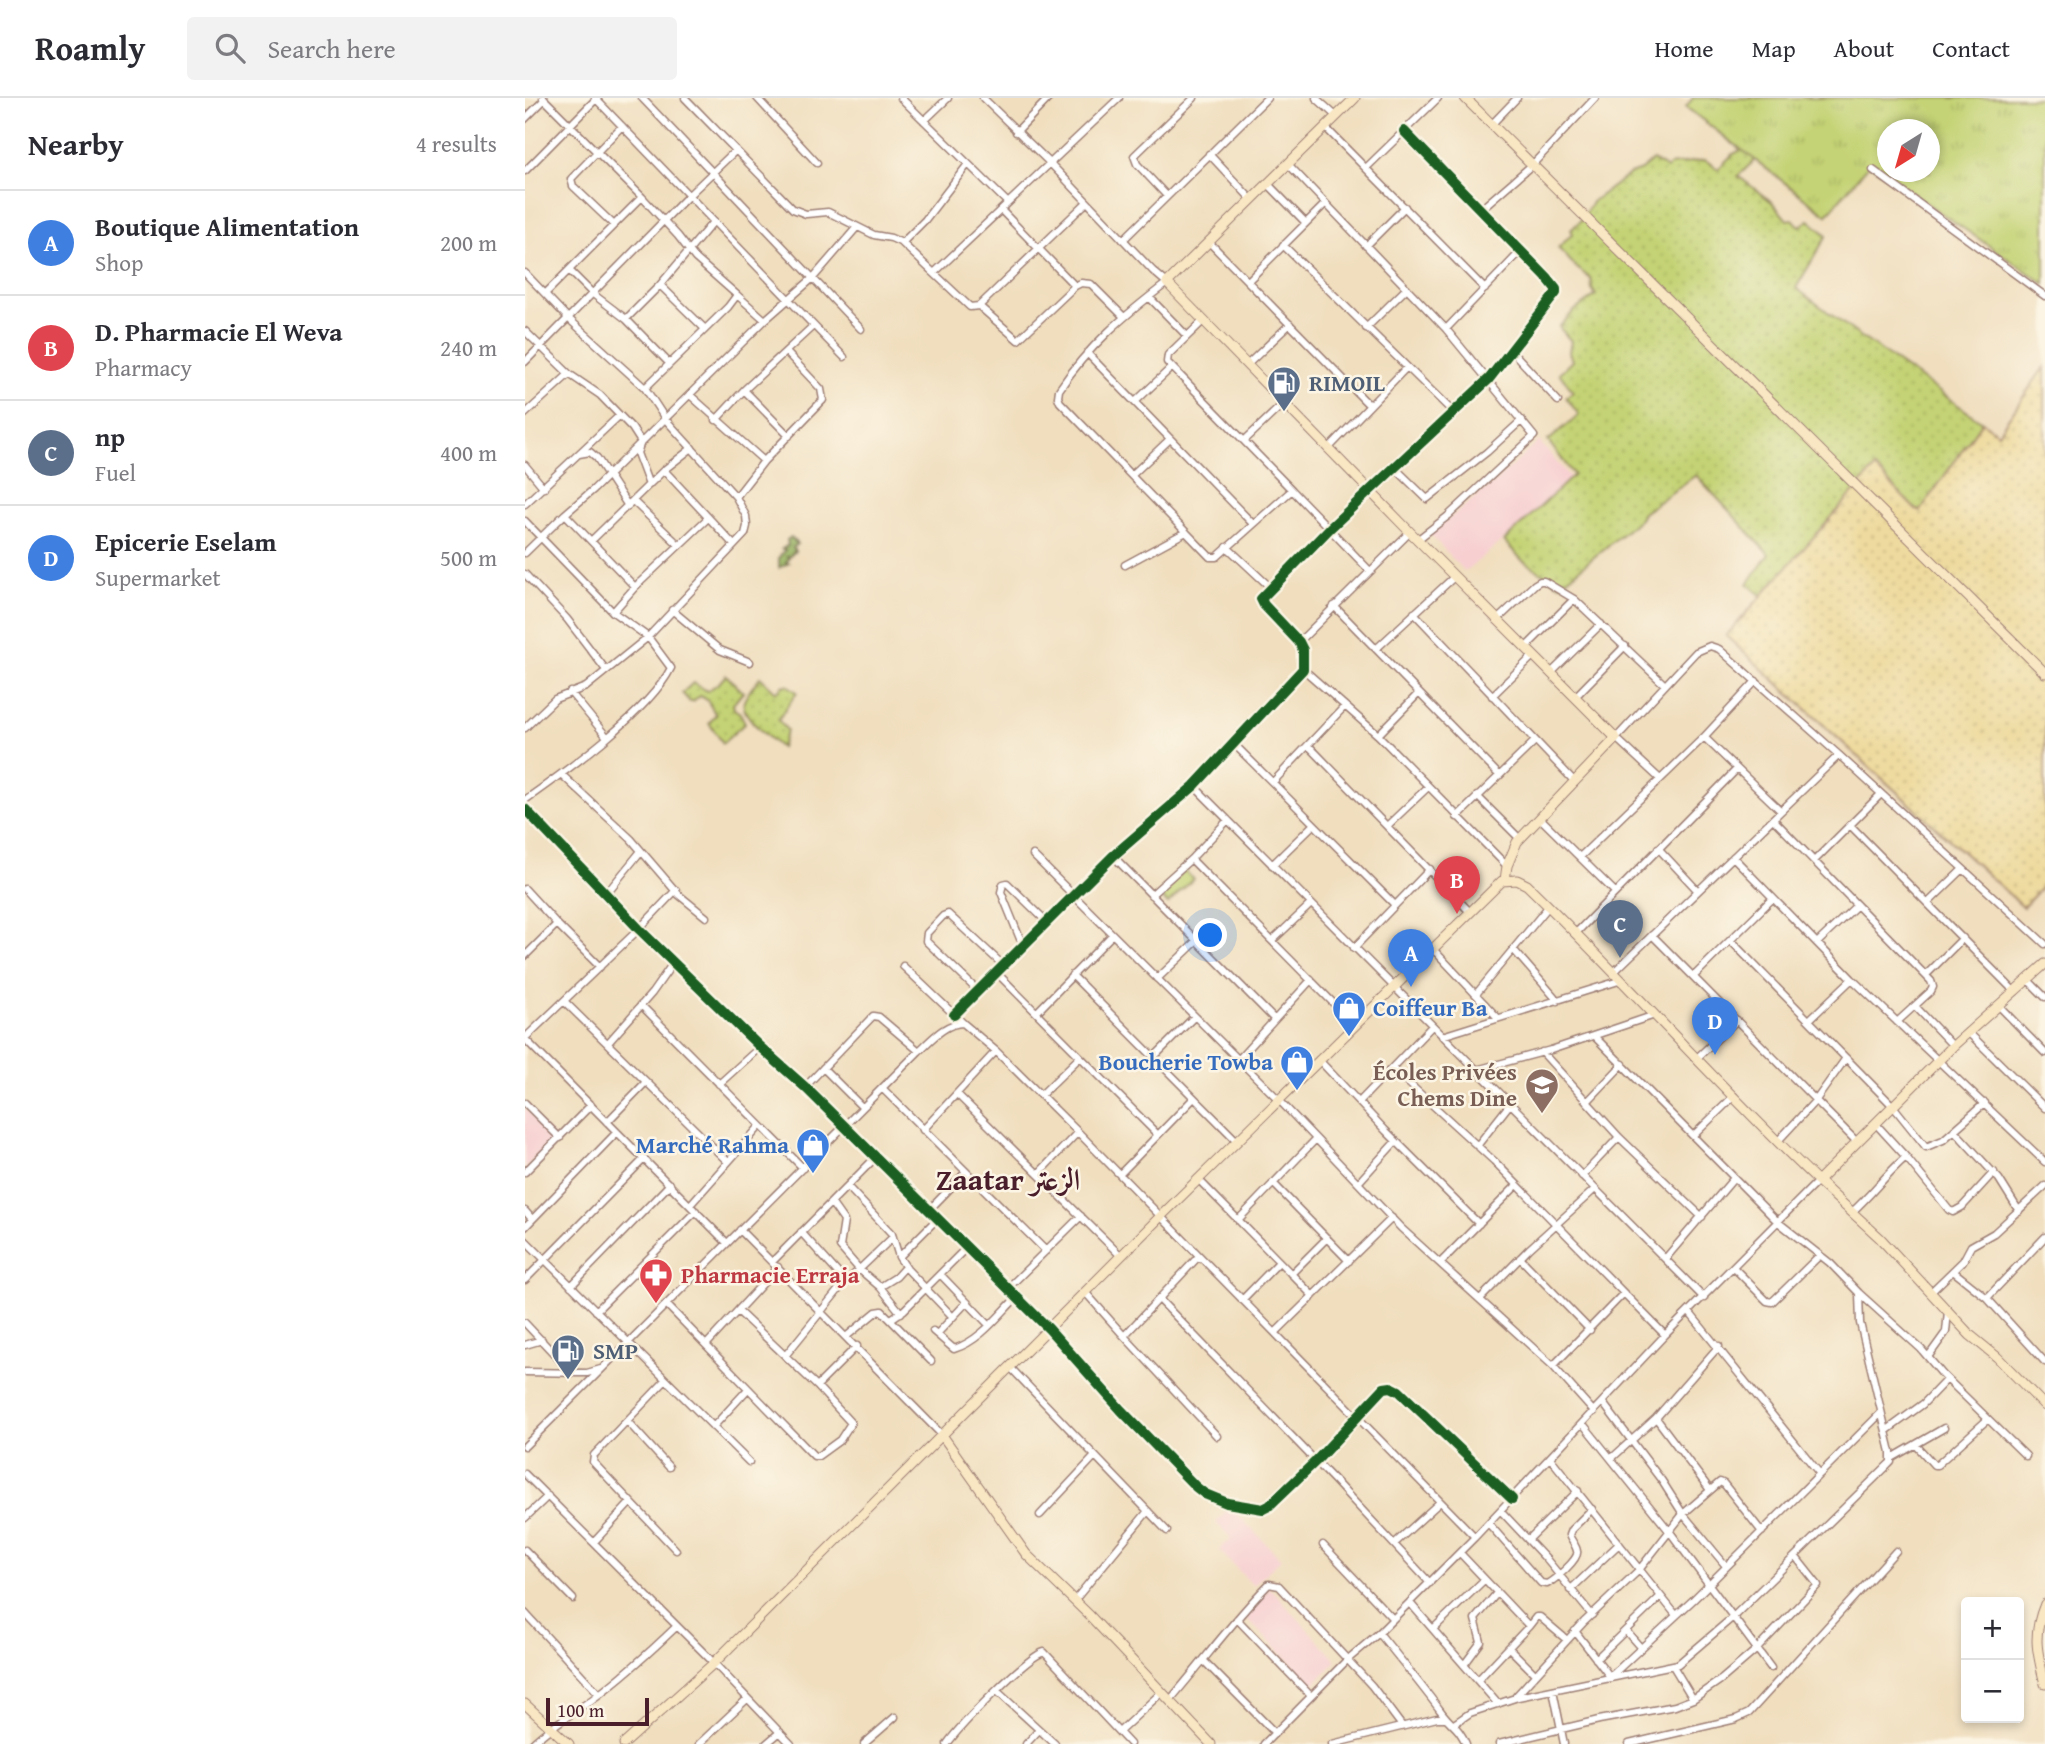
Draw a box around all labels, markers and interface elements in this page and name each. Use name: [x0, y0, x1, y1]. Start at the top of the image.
search box: [187, 17, 677, 80]
text: Roamly: [35, 24, 145, 72]
icon: search: [211, 29, 249, 67]
text: Search here: [267, 29, 396, 68]
text: Home: [1655, 31, 1714, 66]
text: Map: [1752, 31, 1796, 66]
text: About: [1834, 31, 1894, 66]
text: Contact: [1932, 31, 2010, 66]
north arrow: [1877, 119, 1940, 182]
text: Nearby: [28, 122, 124, 166]
text: 4 results: [416, 127, 497, 160]
text: Boutique Alimentation: [95, 207, 359, 246]
text: A: [44, 226, 58, 259]
text: 200 m: [440, 226, 497, 259]
text: Shop: [95, 246, 143, 279]
text: D. Pharmacie El Weva: [95, 312, 343, 351]
text: B: [44, 331, 58, 364]
text: 240 m: [440, 331, 497, 364]
text: Pharmacy: [95, 351, 192, 384]
fuel station icon: RIMOIL: [1265, 364, 1303, 413]
place label: RIMOIL: [1309, 366, 1385, 399]
text: np: [95, 417, 125, 456]
text: C: [44, 436, 58, 469]
text: 400 m: [440, 436, 497, 469]
text: Fuel: [95, 456, 136, 489]
text: Epicerie Eselam: [95, 522, 277, 561]
text: D: [44, 541, 58, 574]
text: 500 m: [440, 541, 497, 574]
text: Supermarket: [95, 561, 221, 594]
pin: B: [1434, 856, 1480, 914]
pin: C: [1597, 900, 1643, 958]
your location: [1193, 918, 1227, 952]
pin: A: [1388, 929, 1434, 987]
shop icon: Coiffeur Ba: [1330, 989, 1368, 1038]
place label: Coiffeur Ba: [1373, 991, 1488, 1024]
pin: D: [1692, 997, 1738, 1055]
shop icon: Boucherie Towba: [1278, 1043, 1316, 1092]
place label: Boucherie Towba: [1099, 1045, 1273, 1078]
place label: Écoles Privées Chems Dine: [1373, 1055, 1517, 1114]
school or university icon: Écoles Privées Chems Dine: [1523, 1066, 1561, 1115]
shop icon: Marché Rahma: [794, 1126, 832, 1175]
place label: Marché Rahma: [636, 1128, 789, 1161]
district label: Zaatar الزعتر: [936, 1157, 1080, 1201]
pharmacy icon: Pharmacie Erraja: [637, 1256, 675, 1305]
place label: Pharmacie Erraja: [681, 1258, 860, 1291]
fuel station icon: SMP: [549, 1332, 587, 1381]
place label: SMP: [593, 1334, 638, 1367]
map controls: [1961, 1597, 2024, 1723]
button: +: [1961, 1597, 2024, 1660]
button: −: [1961, 1660, 2024, 1723]
scale bar: [546, 1695, 649, 1727]
text: 100 m: [557, 1696, 604, 1724]

